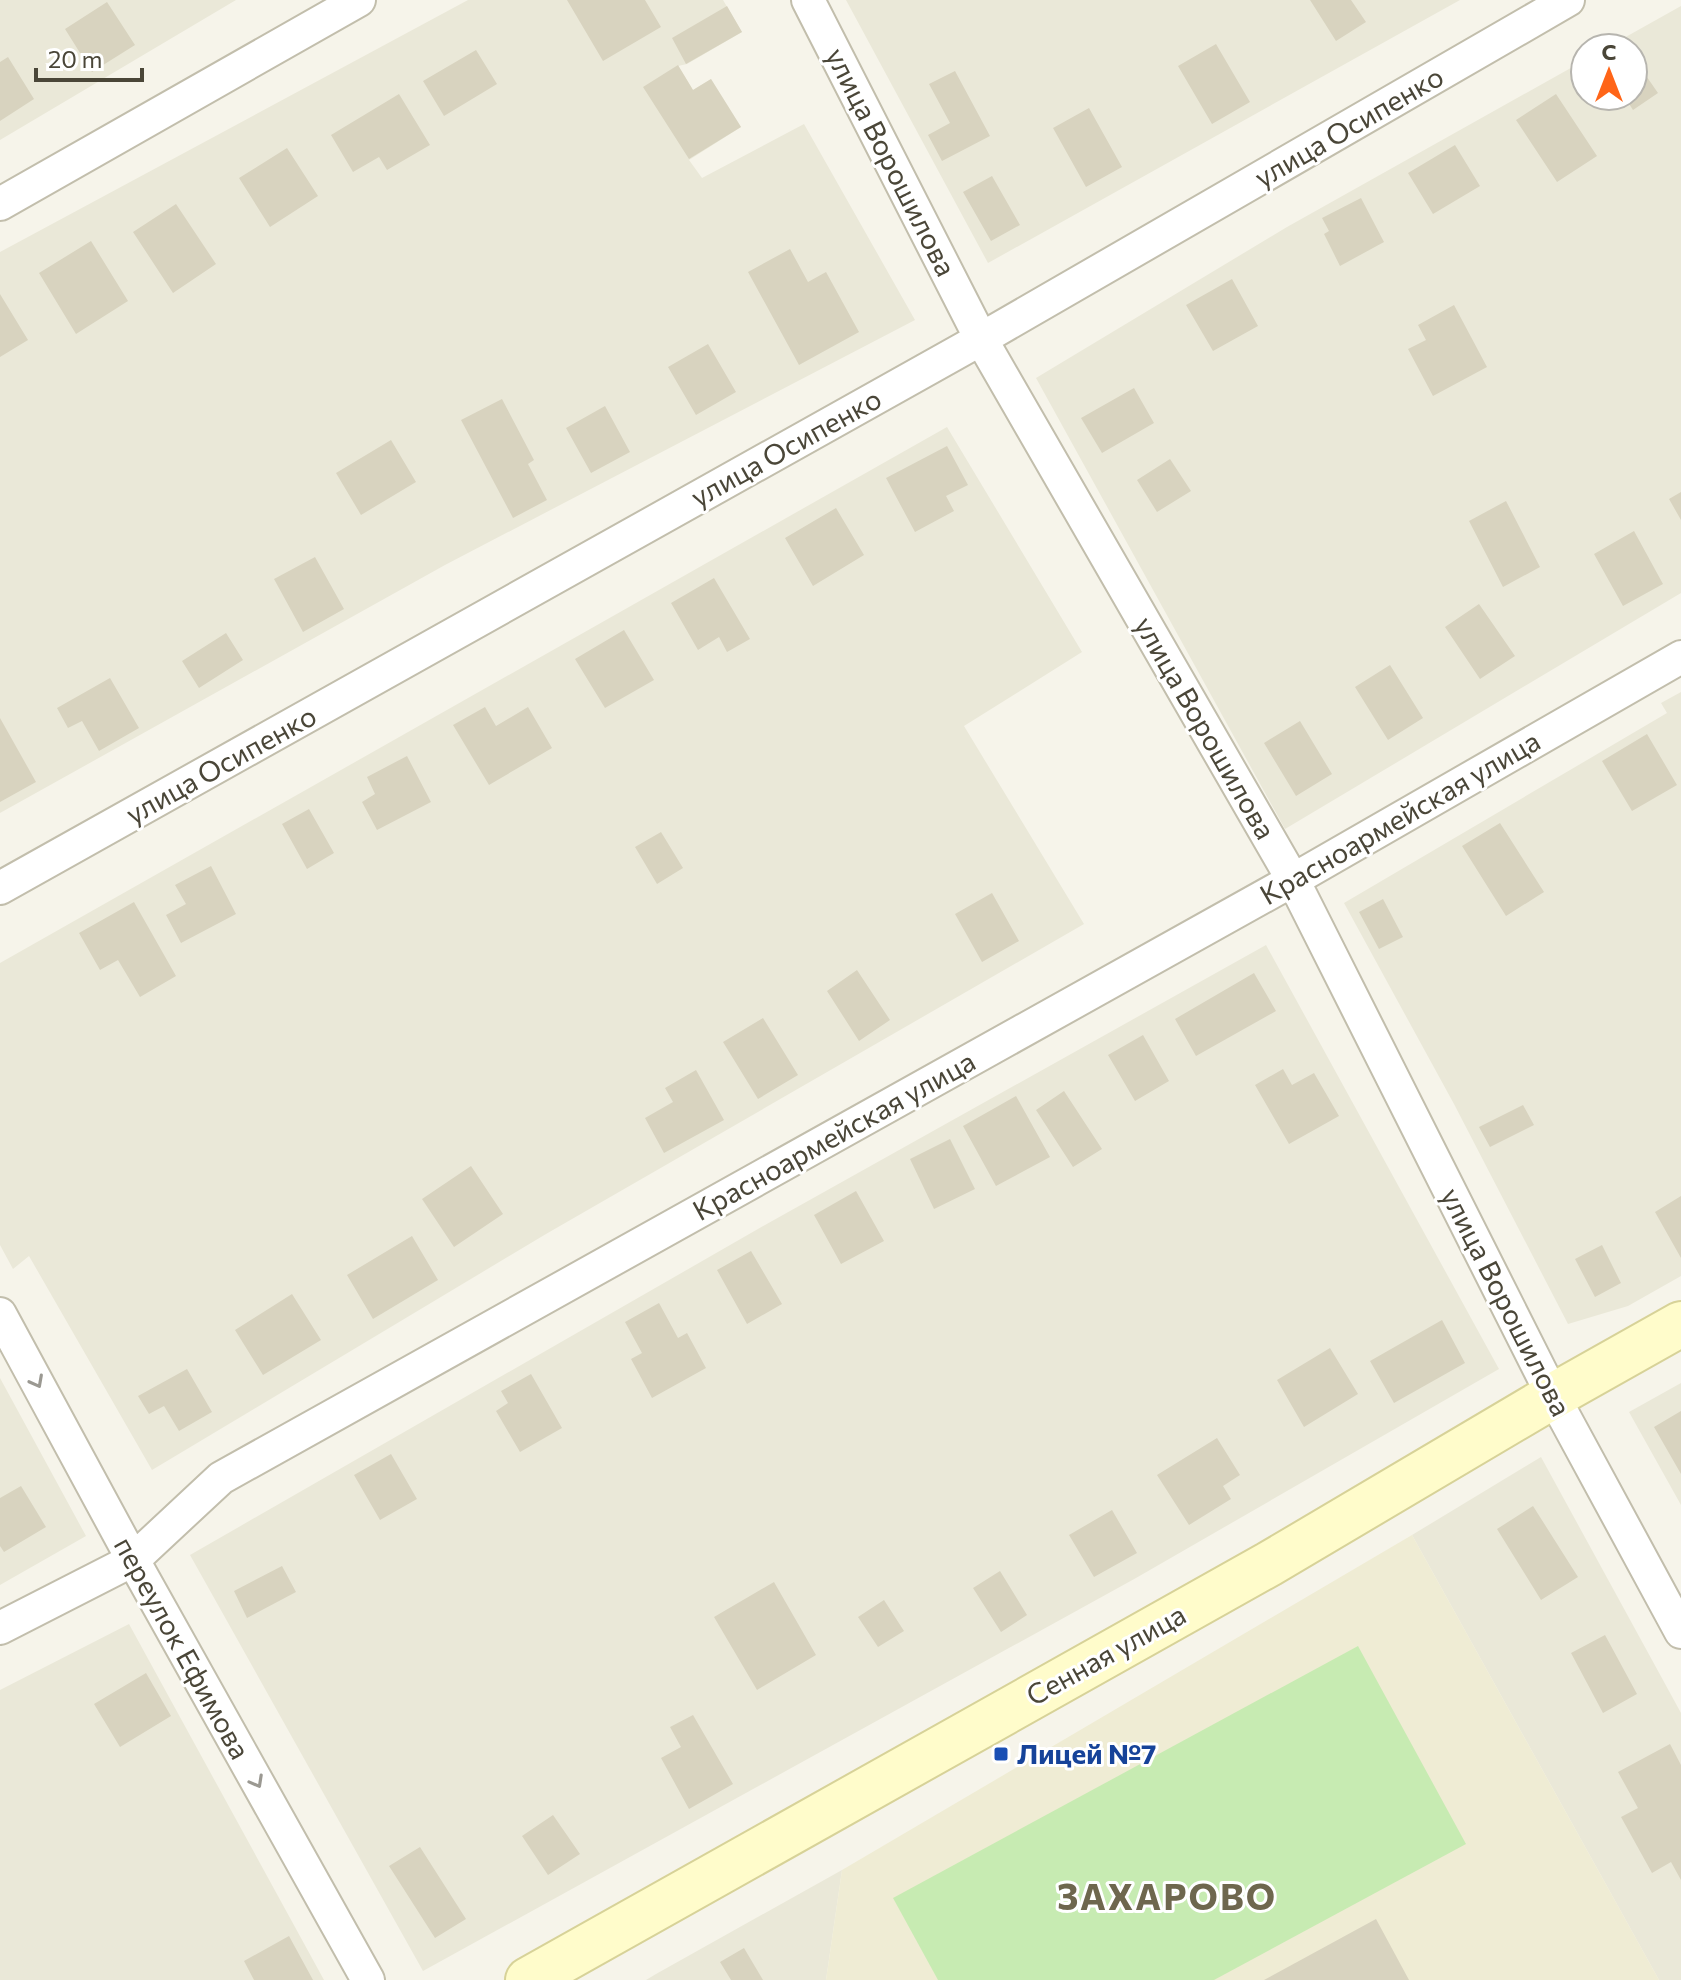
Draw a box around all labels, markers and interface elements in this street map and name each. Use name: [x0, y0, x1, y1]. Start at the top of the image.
scale bar: [36, 32, 142, 82]
north arrow: [1569, 32, 1649, 112]
text: С: [1601, 38, 1617, 65]
street label: улица Ворошилова: [820, 42, 964, 281]
text: 20 m: [48, 44, 102, 73]
street label: улица Осипенко: [1248, 58, 1449, 194]
street label: улица Осипенко: [684, 381, 887, 513]
street label: улица Ворошилова: [1128, 610, 1283, 845]
street label: улица Осипенко: [119, 698, 322, 830]
street label: Красноармейская улица: [1253, 723, 1546, 911]
street label: Красноармейская улица: [686, 1043, 981, 1227]
street label: улица Ворошилова: [1435, 1182, 1579, 1421]
one-way arrow: [27, 1374, 43, 1388]
street label: переулок Ефимова: [108, 1530, 258, 1765]
street label: Сенная улица: [1020, 1596, 1191, 1712]
place label: Лицей №7: [1017, 1736, 1156, 1770]
marker: Лицей №7: [992, 1745, 1010, 1763]
one-way arrow: [247, 1773, 263, 1788]
district label: ЗАХАРОВО: [1057, 1873, 1277, 1917]

